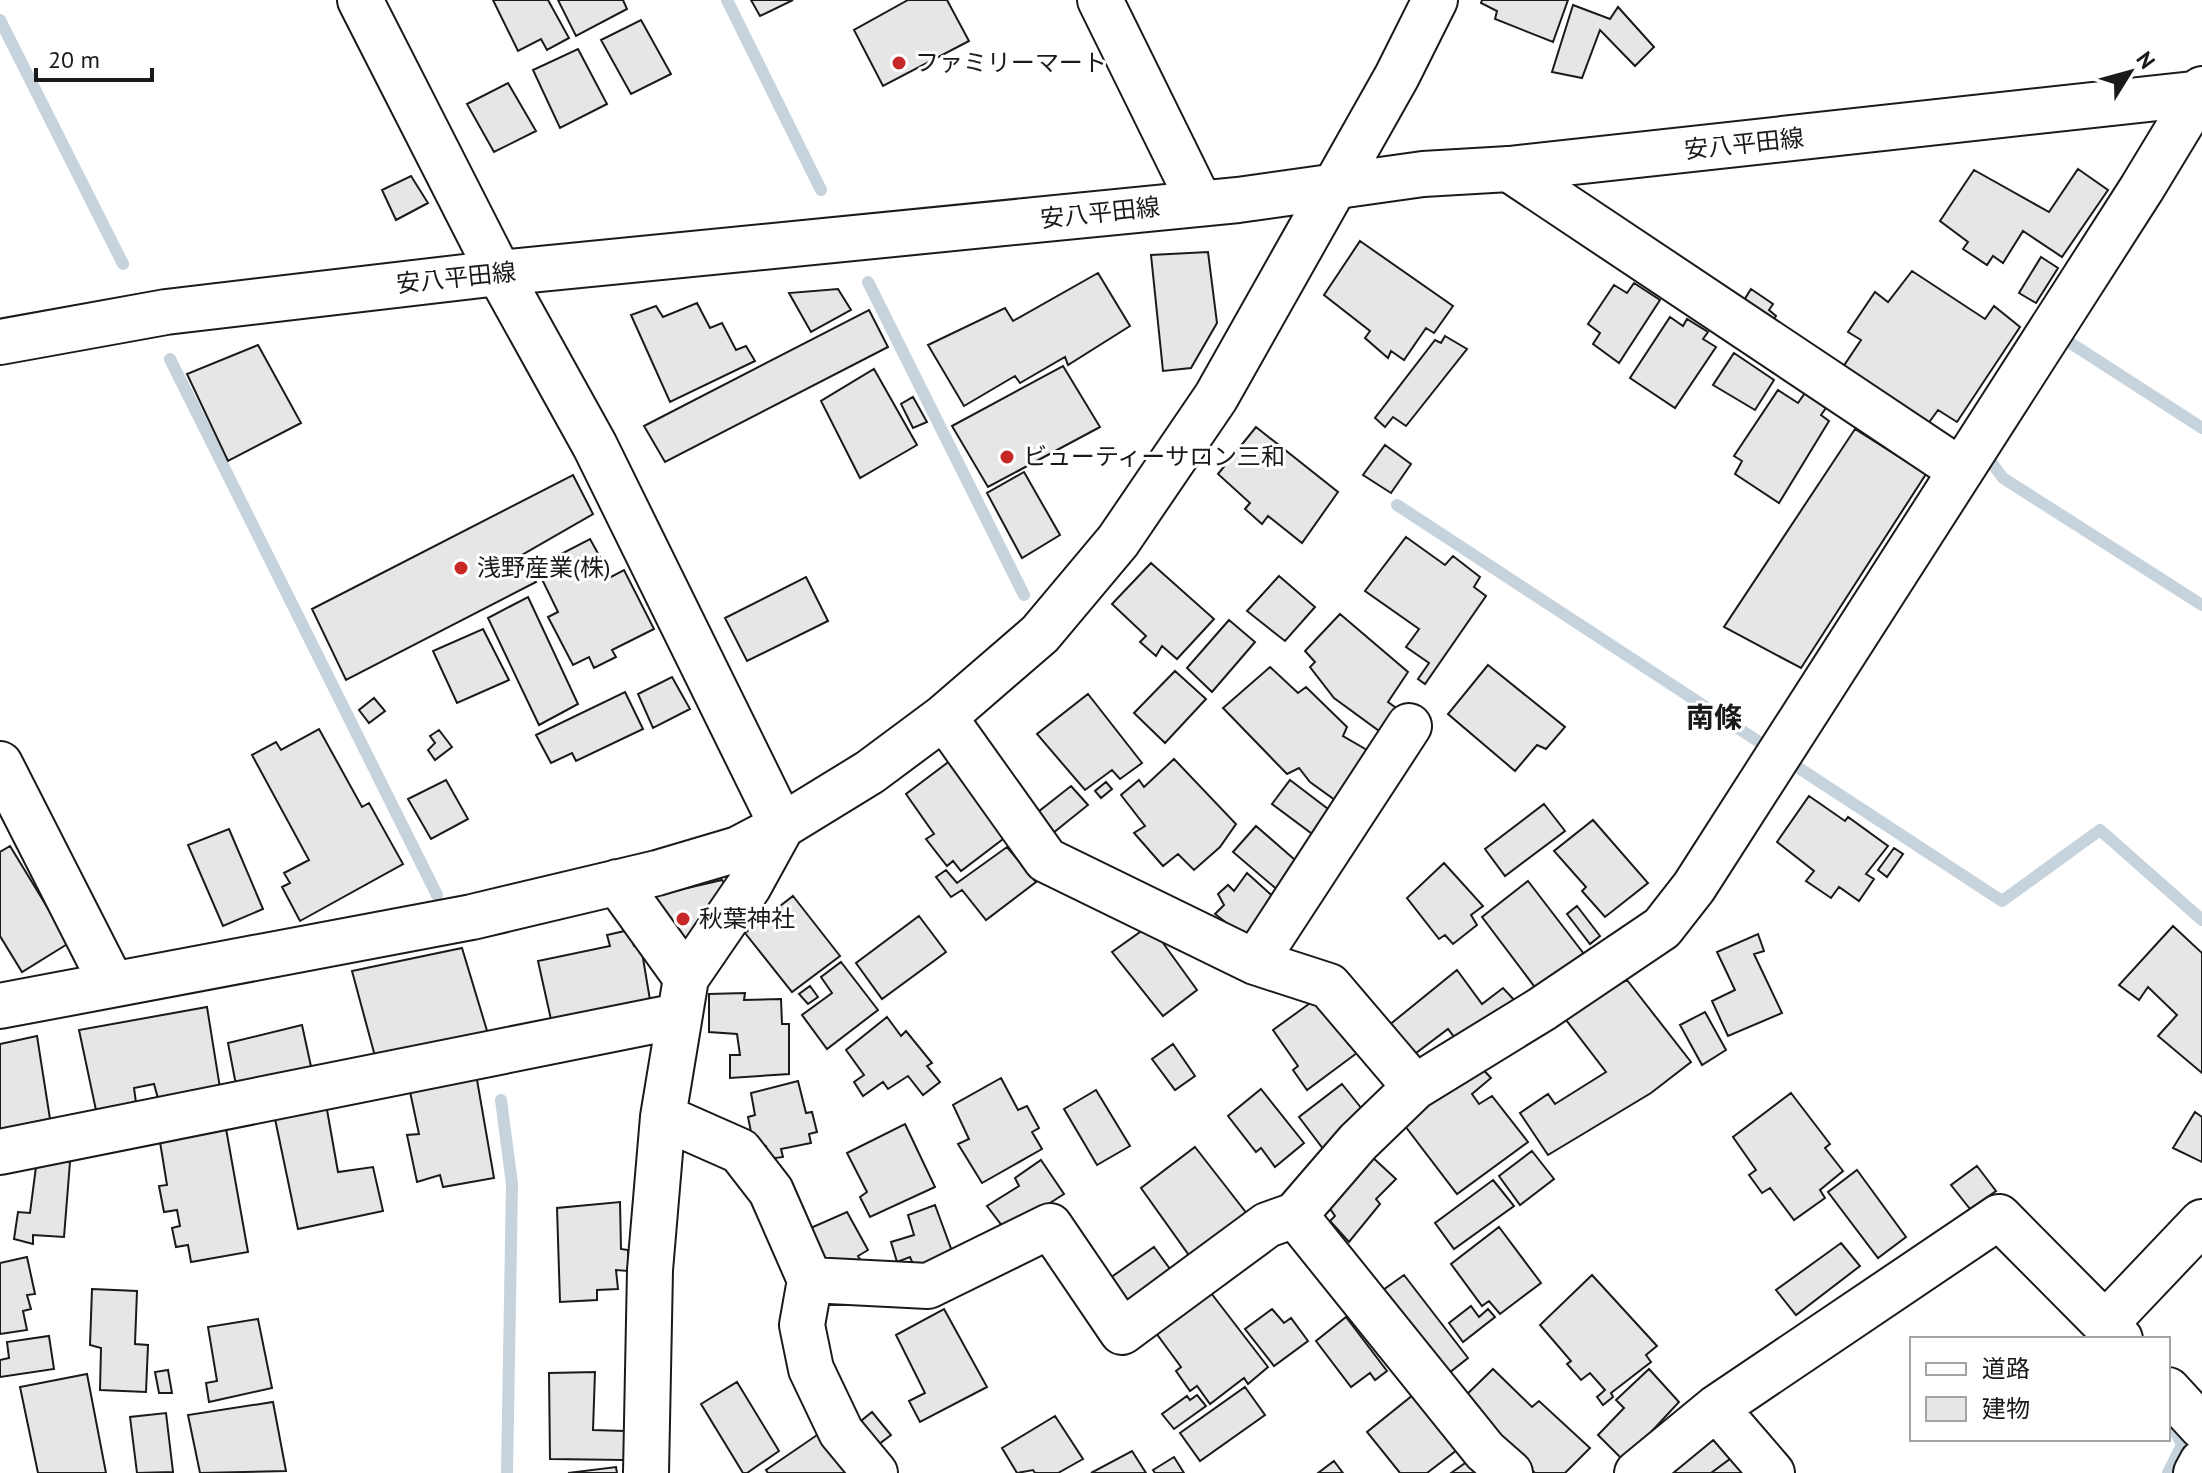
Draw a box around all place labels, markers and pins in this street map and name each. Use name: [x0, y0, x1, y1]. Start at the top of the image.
place label: ファミリーマート: [915, 47, 1107, 78]
marker: ファミリーマート: [890, 54, 908, 72]
place label: ビューティーサロン三和: [1023, 441, 1285, 472]
marker: ビューティーサロン三和: [998, 448, 1016, 466]
place label: 浅野産業(株): [477, 552, 610, 583]
marker: 浅野産業(株): [452, 559, 470, 577]
place label: 秋葉神社: [699, 903, 795, 934]
marker: 秋葉神社: [674, 910, 692, 928]

